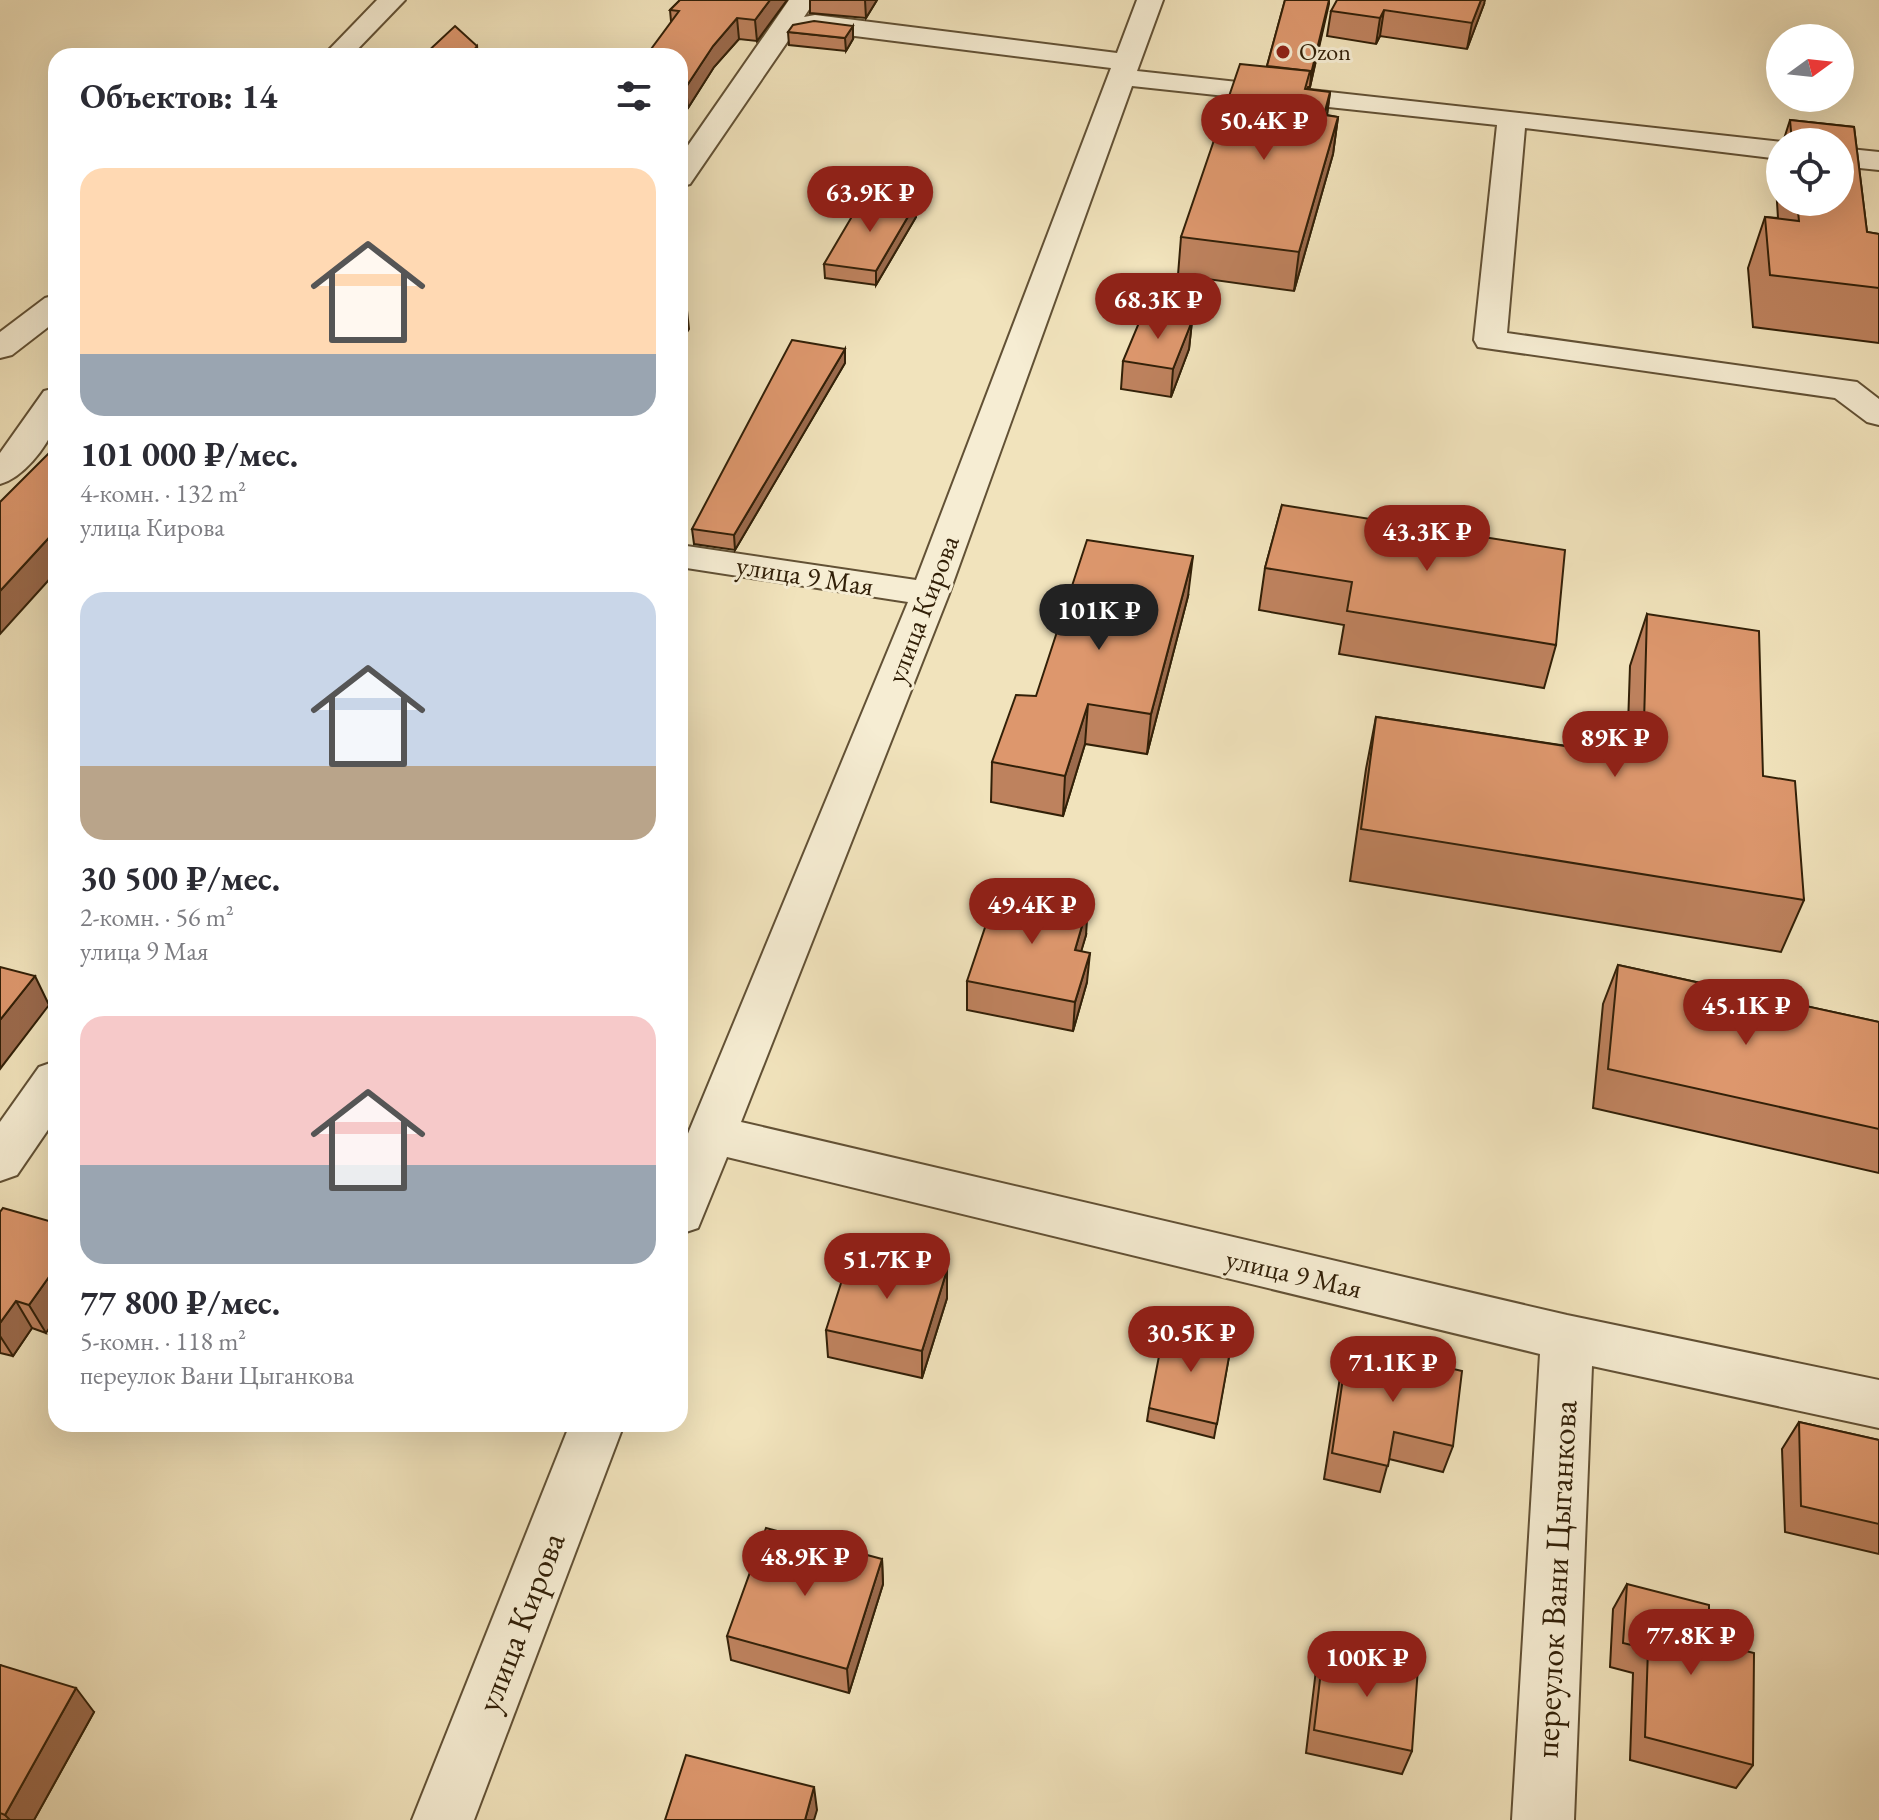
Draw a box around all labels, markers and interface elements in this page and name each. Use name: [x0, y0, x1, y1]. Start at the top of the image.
north arrow: [1766, 24, 1854, 112]
map controls: [1766, 24, 1854, 216]
place label: Ozon: [1299, 36, 1351, 67]
marker: Ozon: [1274, 43, 1292, 61]
text: Объектов: 14: [80, 74, 277, 118]
icon: filters: [612, 74, 656, 118]
pin: 50.4K ₽: [1190, 94, 1338, 162]
text: 50.4K ₽: [1219, 103, 1309, 137]
button: locate: [1766, 128, 1854, 216]
pin: 63.9K ₽: [796, 166, 944, 234]
text: 63.9K ₽: [825, 175, 915, 209]
icon: home: [296, 220, 440, 364]
pin: 68.3K ₽: [1084, 273, 1232, 341]
text: 68.3K ₽: [1113, 282, 1203, 316]
text: 101 000 ₽/мес.: [80, 432, 298, 476]
text: 4-комн. · 132 m²: [80, 476, 246, 510]
pin: 43.3K ₽: [1353, 505, 1501, 573]
text: улица Кирова: [80, 510, 225, 544]
text: 43.3K ₽: [1382, 514, 1472, 548]
street label: улица Кирова: [877, 529, 967, 688]
street label: улица 9 Мая: [734, 546, 876, 604]
pin: 101K ₽: [1034, 584, 1164, 652]
text: 101K ₽: [1057, 593, 1141, 627]
icon: home: [296, 644, 440, 788]
pin: 89K ₽: [1559, 711, 1671, 779]
text: 89K ₽: [1580, 720, 1650, 754]
text: 30 500 ₽/мес.: [80, 856, 280, 900]
pin: 49.4K ₽: [958, 878, 1106, 946]
text: 49.4K ₽: [987, 887, 1077, 921]
text: 2-комн. · 56 m²: [80, 900, 234, 934]
text: улица 9 Мая: [80, 934, 209, 968]
pin: 45.1K ₽: [1672, 979, 1820, 1047]
text: 45.1K ₽: [1701, 988, 1791, 1022]
icon: home: [296, 1068, 440, 1212]
pin: 51.7K ₽: [813, 1233, 961, 1301]
street label: улица 9 Мая: [1223, 1240, 1365, 1306]
text: 51.7K ₽: [842, 1242, 932, 1276]
text: 77 800 ₽/мес.: [80, 1280, 280, 1324]
pin: 30.5K ₽: [1117, 1306, 1265, 1374]
text: 30.5K ₽: [1146, 1315, 1236, 1349]
text: 5-комн. · 118 m²: [80, 1324, 246, 1358]
pin: 71.1K ₽: [1319, 1336, 1467, 1404]
text: 71.1K ₽: [1348, 1345, 1438, 1379]
text: переулок Вани Цыганкова: [80, 1358, 354, 1392]
street label: переулок Вани Цыганкова: [1524, 1398, 1586, 1759]
street label: улица Кирова: [466, 1525, 575, 1718]
pin: 48.9K ₽: [731, 1530, 879, 1598]
text: 48.9K ₽: [760, 1539, 850, 1573]
pin: 77.8K ₽: [1617, 1609, 1765, 1677]
text: 77.8K ₽: [1646, 1618, 1736, 1652]
pin: 100K ₽: [1302, 1631, 1432, 1699]
text: 100K ₽: [1325, 1640, 1409, 1674]

